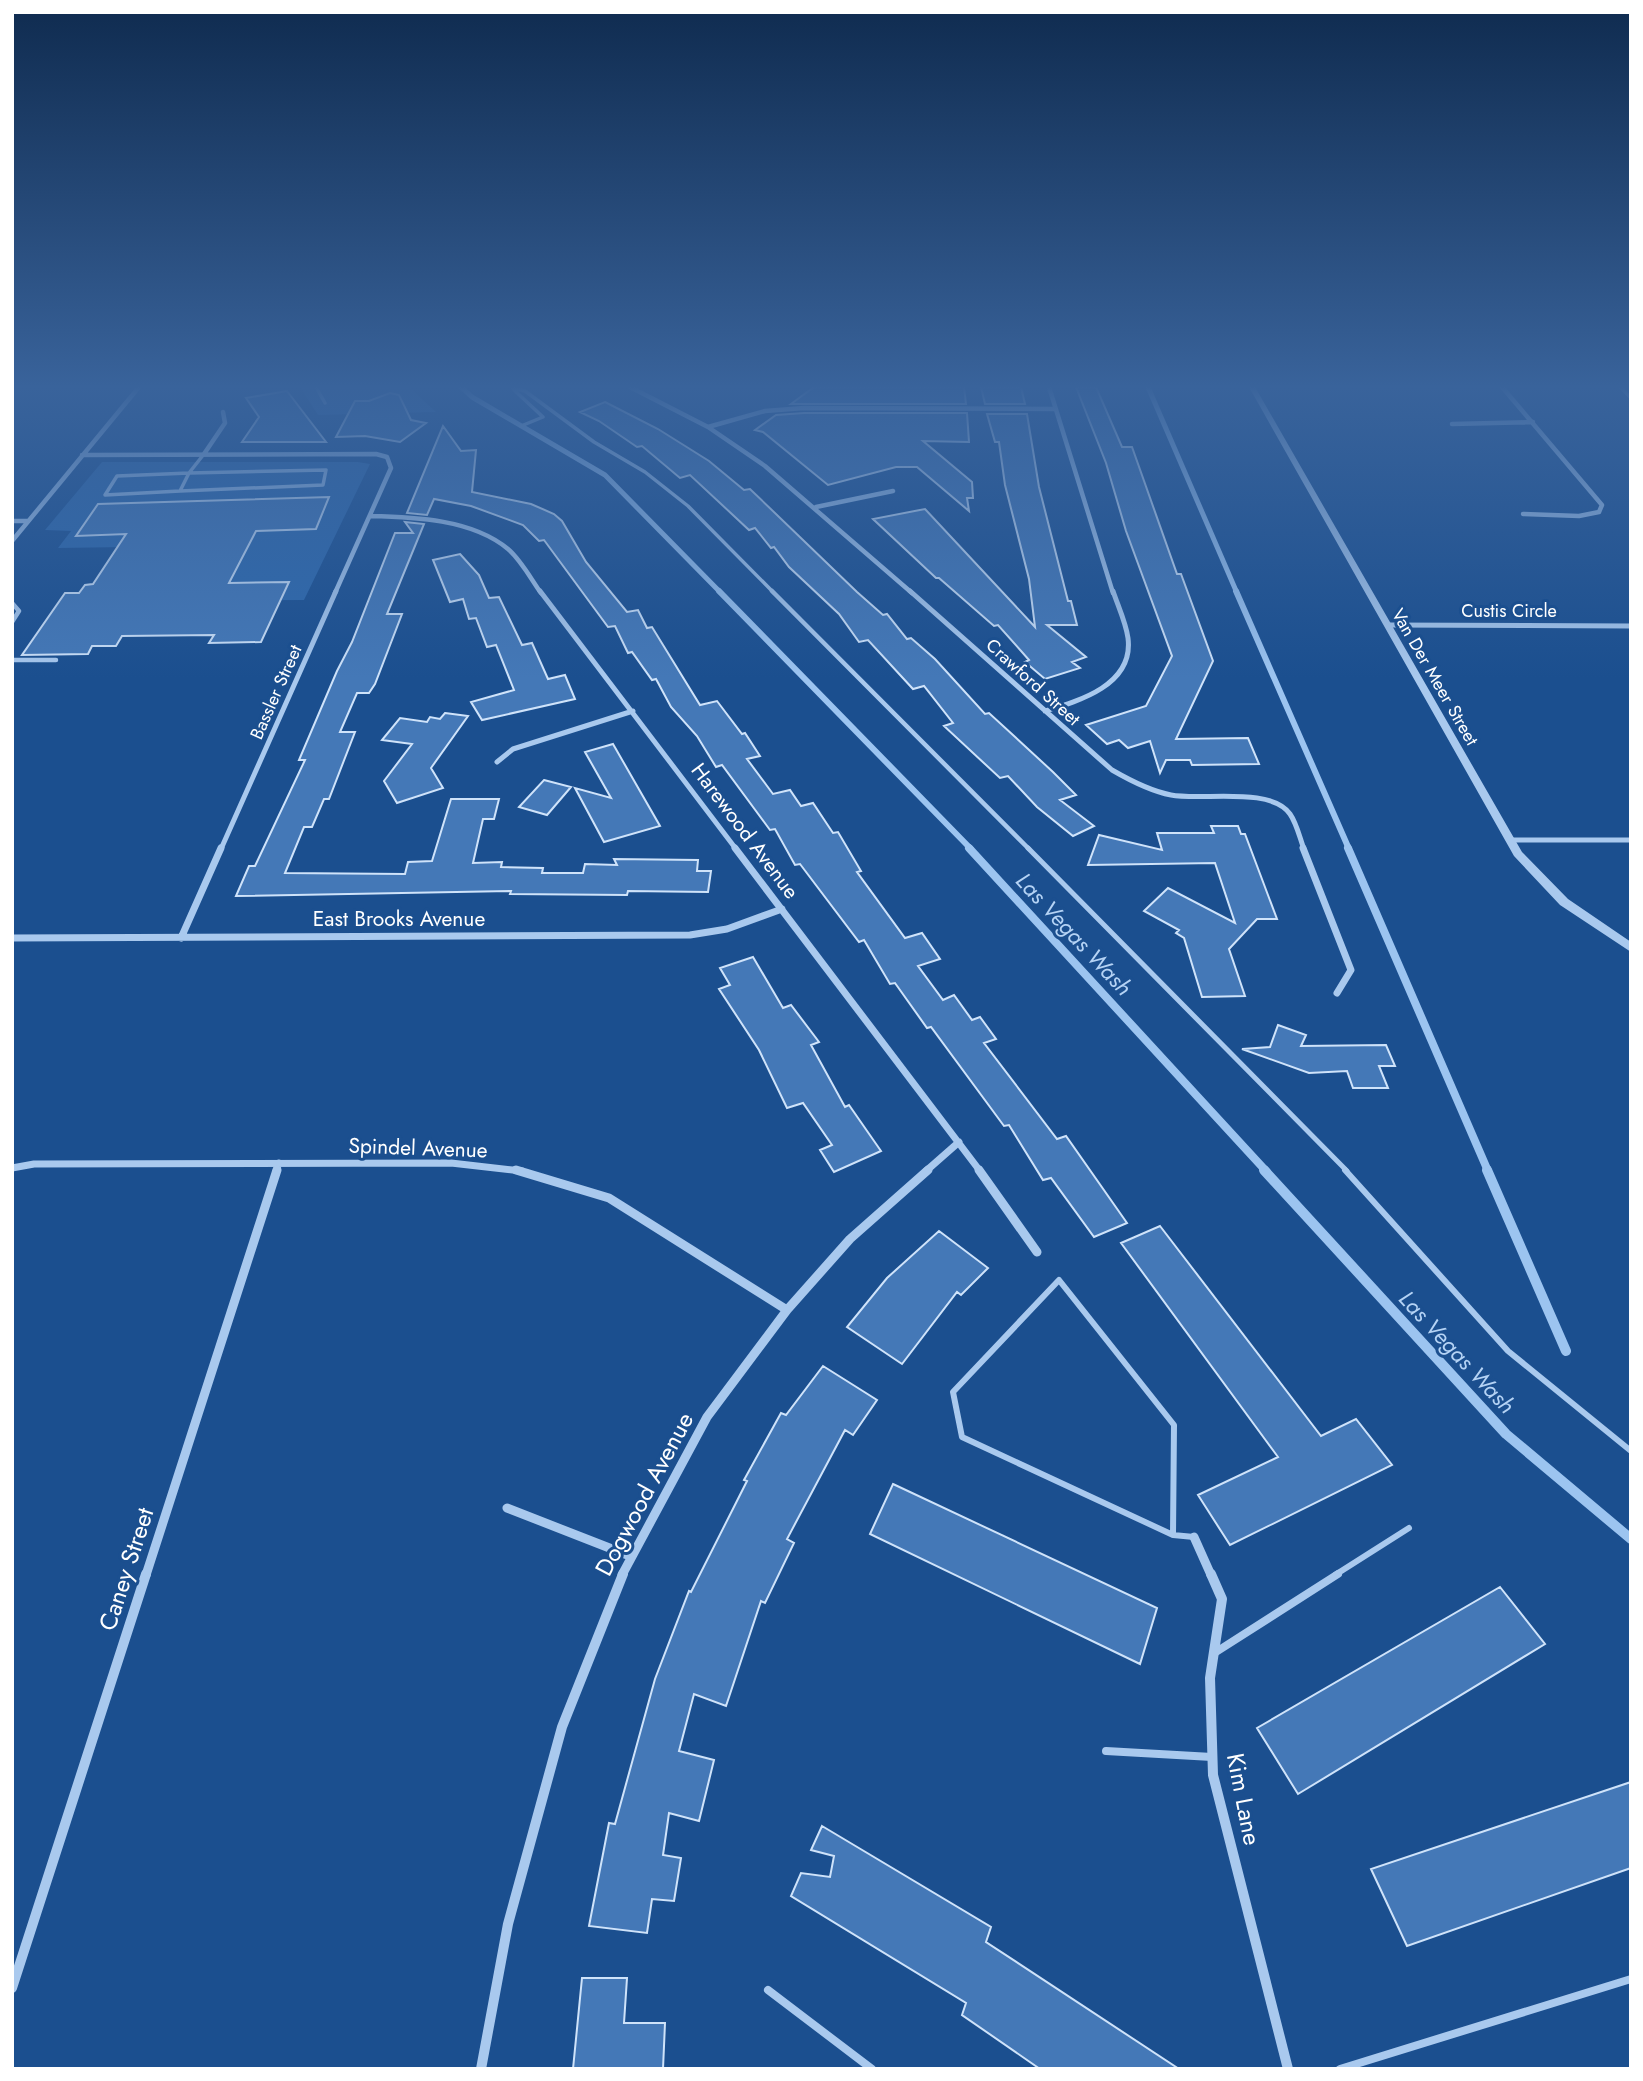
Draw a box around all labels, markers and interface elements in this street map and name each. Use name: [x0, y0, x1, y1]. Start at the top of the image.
street label: Custis Circle: [1461, 598, 1557, 624]
street label: Van Der Meer Street: [1385, 604, 1485, 751]
street label: Crawford Street: [980, 632, 1086, 732]
street label: Bassler Street: [244, 640, 309, 743]
street label: Harewood Avenue: [684, 757, 806, 905]
water label: Las Vegas Wash: [1008, 865, 1140, 1003]
street label: East Brooks Avenue: [313, 904, 485, 934]
street label: Spindel Avenue: [348, 1131, 488, 1165]
water label: Las Vegas Wash: [1391, 1283, 1523, 1421]
street label: Dogwood Avenue: [586, 1406, 702, 1582]
street label: Caney Street: [90, 1503, 162, 1635]
street label: Kim Lane: [1218, 1750, 1270, 1848]

